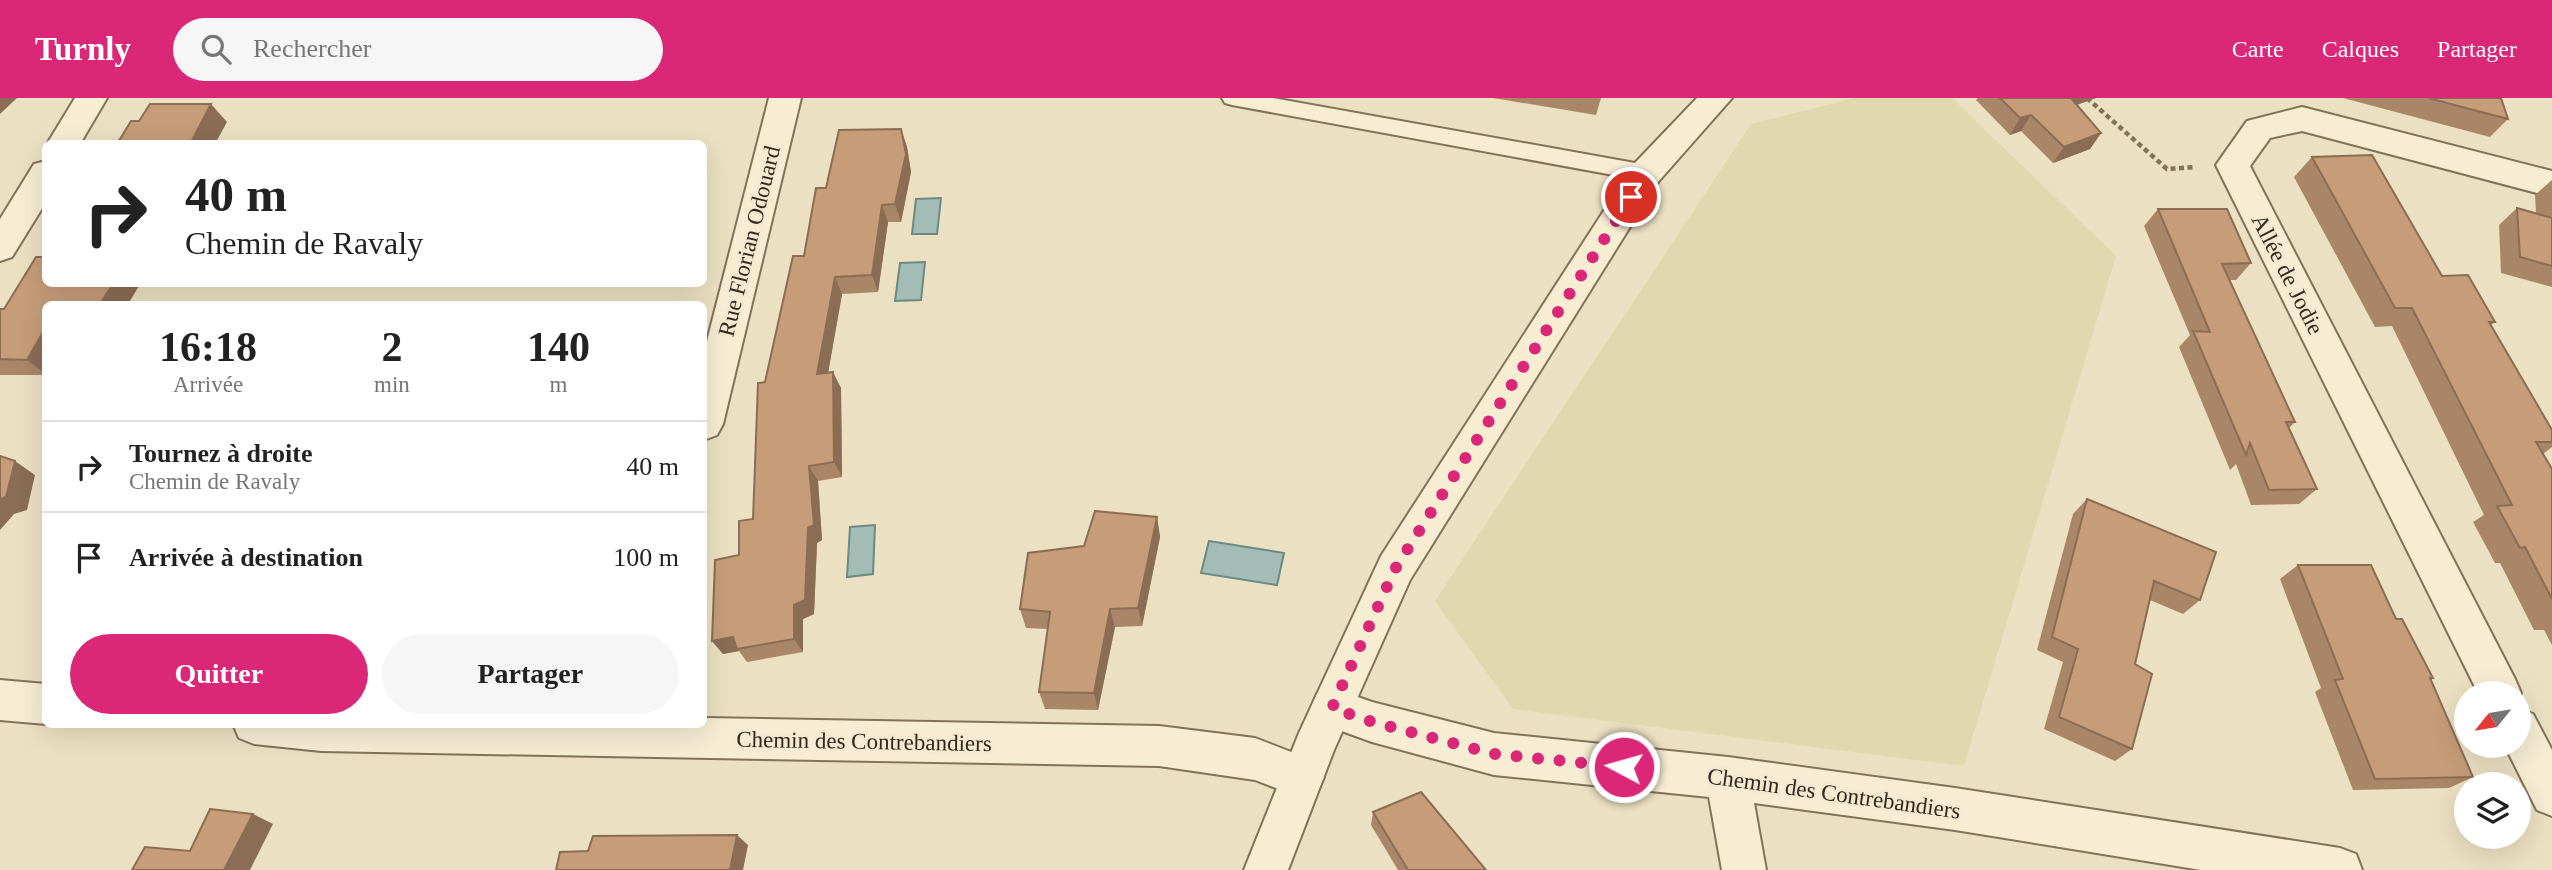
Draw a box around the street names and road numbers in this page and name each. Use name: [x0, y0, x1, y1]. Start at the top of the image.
street label: Rue Florian Odouard: [714, 143, 785, 339]
street label: Allée de Jodie: [2247, 210, 2329, 339]
street label: Chemin des Contrebandiers: [736, 727, 992, 756]
street label: Chemin des Contrebandiers: [1706, 763, 1962, 824]

